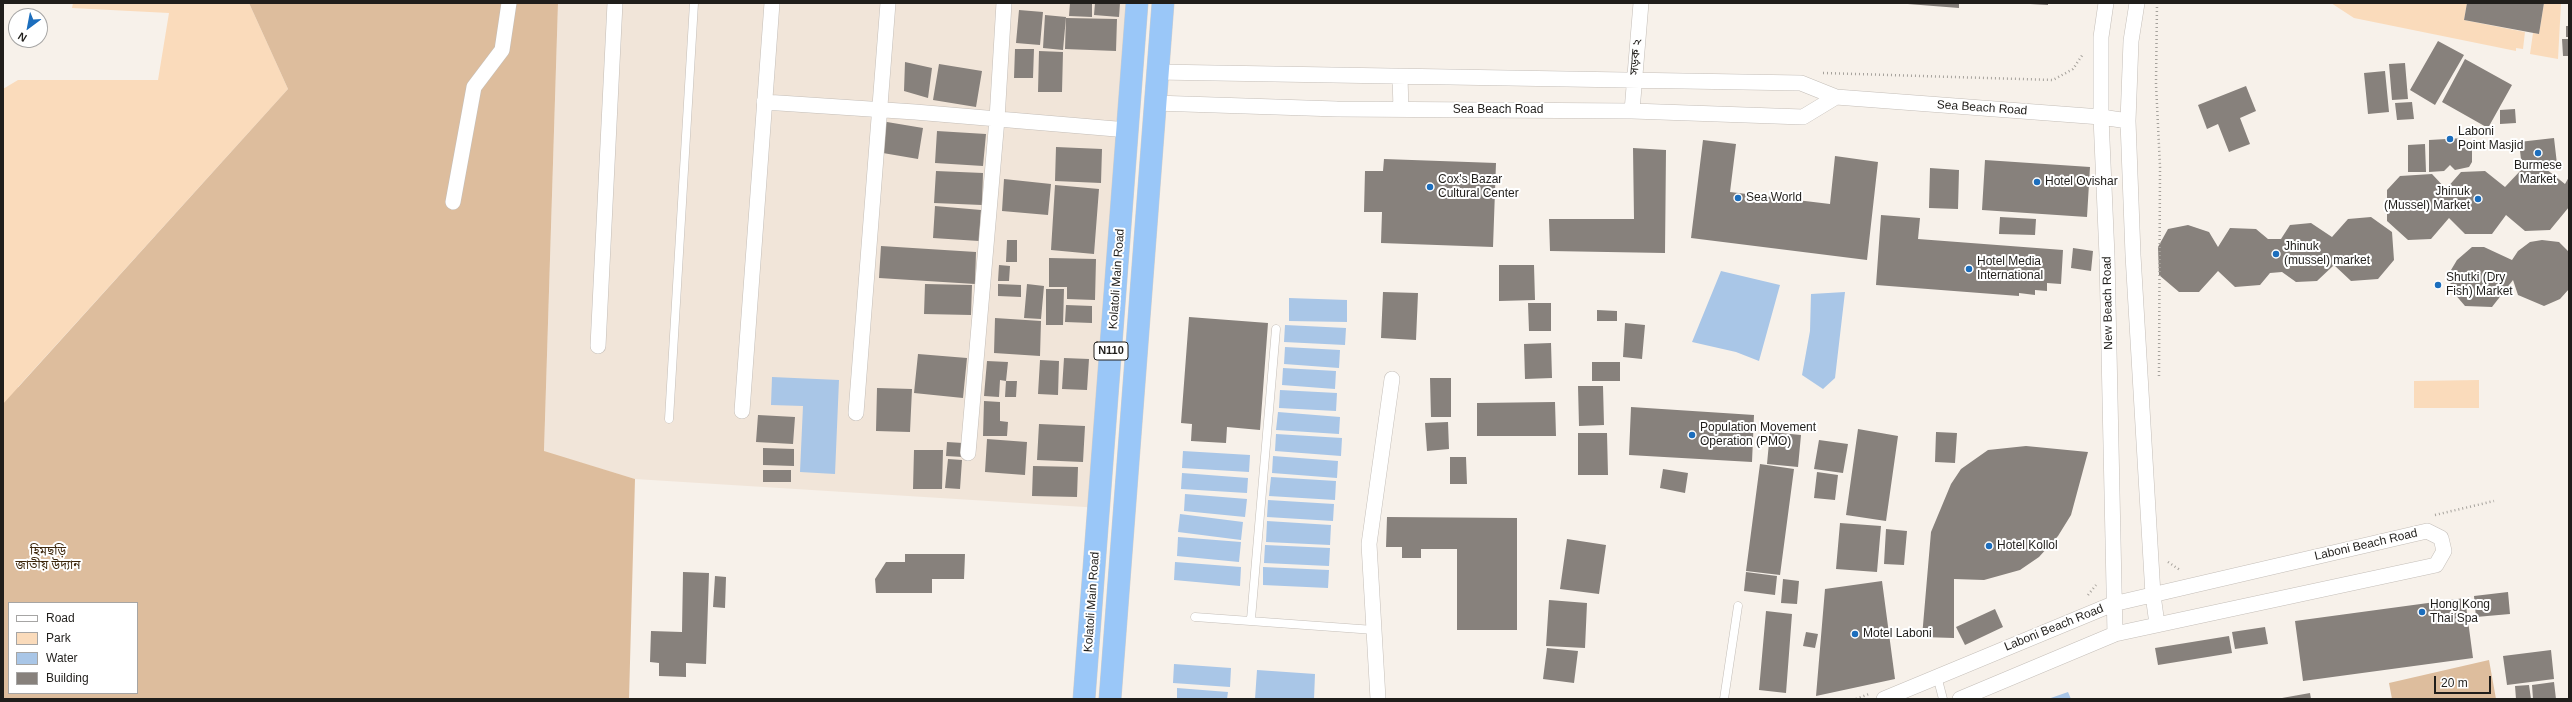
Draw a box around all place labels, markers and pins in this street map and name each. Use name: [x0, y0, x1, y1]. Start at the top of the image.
place label: Laboni Point Masjid: [2458, 125, 2523, 153]
marker: Laboni Point Masjid: [2445, 134, 2455, 144]
marker: Burmese Market: [2533, 148, 2543, 158]
place label: Burmese Market: [2514, 159, 2562, 187]
place label: Cox's Bazar Cultural Center: [1438, 173, 1519, 201]
place label: Hotel Ovishar: [2045, 175, 2118, 189]
marker: Hotel Ovishar: [2032, 177, 2042, 187]
marker: Cox's Bazar Cultural Center: [1425, 182, 1435, 192]
place label: Jhinuk (Mussel) Market: [2384, 185, 2470, 213]
place label: Sea World: [1746, 191, 1802, 205]
marker: Sea World: [1733, 193, 1743, 203]
marker: Jhinuk (Mussel) Market: [2473, 194, 2483, 204]
place label: Jhinuk (mussel) market: [2284, 240, 2370, 268]
marker: Jhinuk (mussel) market: [2271, 249, 2281, 259]
place label: Hotel Media International: [1977, 255, 2043, 283]
marker: Hotel Media International: [1964, 264, 1974, 274]
place label: Shutki (Dry Fish) Market: [2446, 271, 2513, 299]
marker: Shutki (Dry Fish) Market: [2433, 280, 2443, 290]
place label: Population Movement Operation (PMO): [1700, 421, 1816, 449]
marker: Population Movement Operation (PMO): [1687, 430, 1697, 440]
place label: Hotel Kollol: [1997, 539, 2058, 553]
marker: Hotel Kollol: [1984, 541, 1994, 551]
place label: Hong Kong Thai Spa: [2430, 598, 2490, 626]
marker: Hong Kong Thai Spa: [2417, 607, 2427, 617]
place label: Motel Laboni: [1863, 627, 1932, 641]
marker: Motel Laboni: [1850, 629, 1860, 639]

